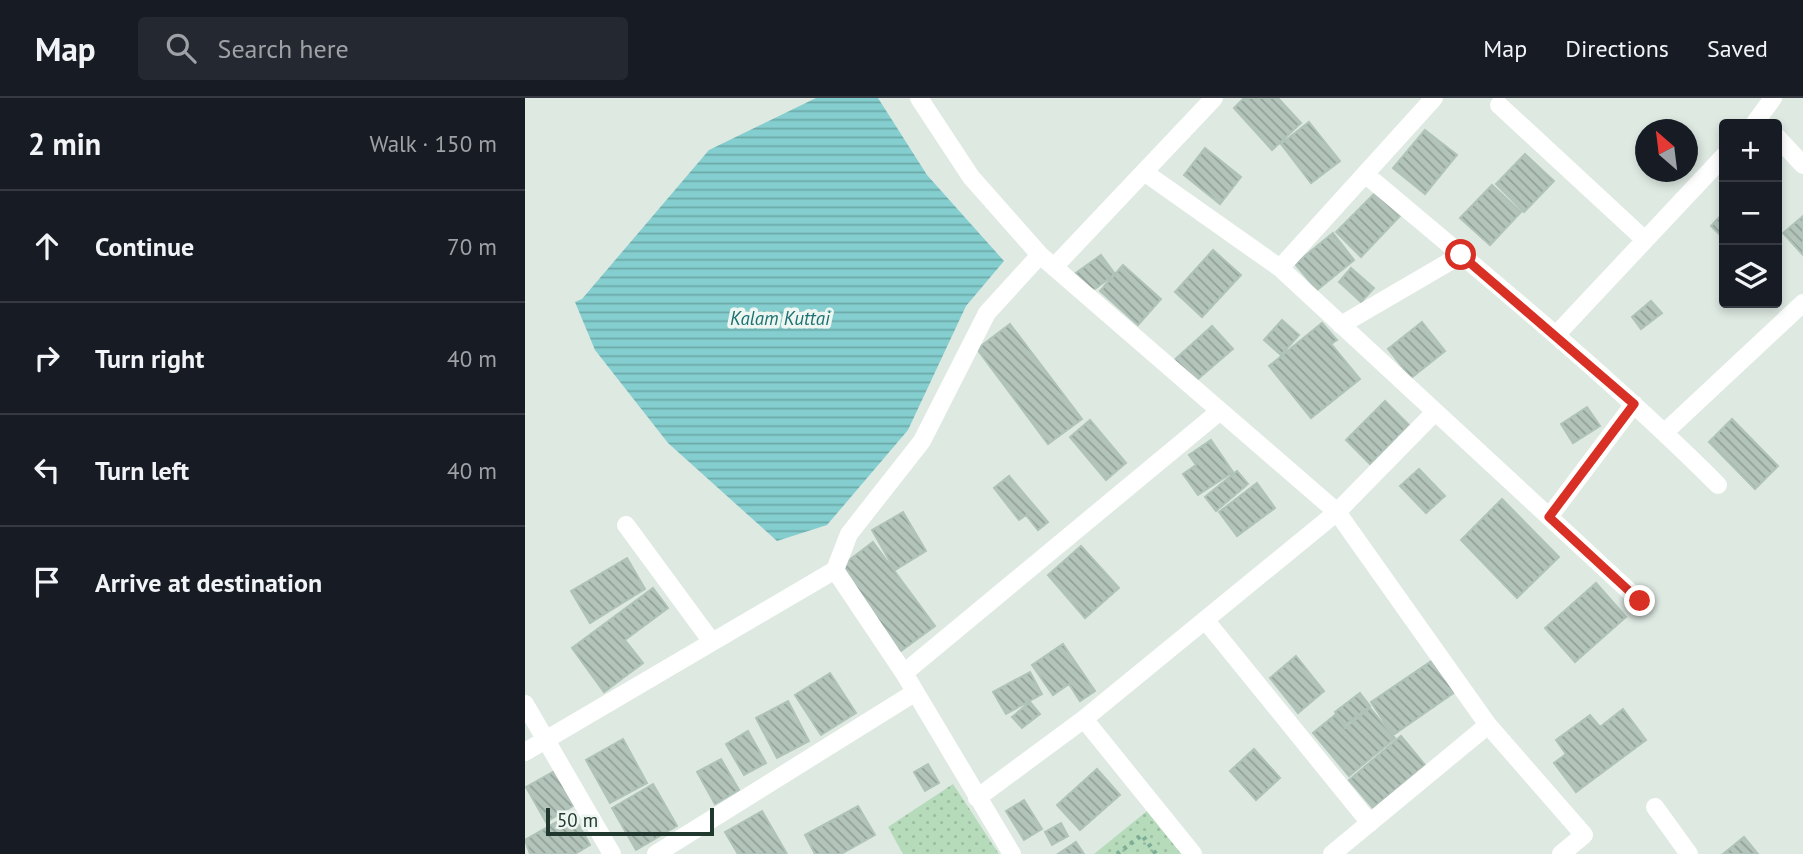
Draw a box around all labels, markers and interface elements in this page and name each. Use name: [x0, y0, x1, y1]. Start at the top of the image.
search box: [138, 17, 628, 80]
text: Map: [35, 27, 96, 70]
icon: search: [162, 29, 200, 67]
text: Search here: [218, 32, 349, 65]
text: Map: [1483, 33, 1527, 64]
text: Directions: [1565, 33, 1669, 64]
text: Saved: [1707, 33, 1768, 64]
north arrow: [1635, 119, 1698, 182]
map controls: [1719, 119, 1782, 308]
button: +: [1719, 119, 1782, 182]
text: 2 min: [28, 124, 101, 163]
text: Walk · 150 m: [370, 129, 497, 158]
button: −: [1719, 182, 1782, 245]
icon: ahead: [28, 227, 66, 265]
text: Continue: [95, 230, 194, 263]
text: 70 m: [447, 232, 497, 261]
route start: [1445, 239, 1476, 270]
button: layers: [1719, 245, 1782, 308]
water label: Kalam Kuttai: [730, 306, 831, 330]
icon: right: [28, 339, 66, 377]
text: Turn right: [95, 342, 204, 375]
text: 40 m: [447, 344, 497, 373]
icon: left: [28, 451, 66, 489]
text: Turn left: [95, 454, 189, 487]
text: 40 m: [447, 456, 497, 485]
icon: arrive: [28, 563, 66, 601]
text: Arrive at destination: [95, 566, 322, 599]
route end: [1624, 585, 1655, 616]
scale bar: [546, 805, 714, 837]
text: 50 m: [557, 808, 598, 832]

